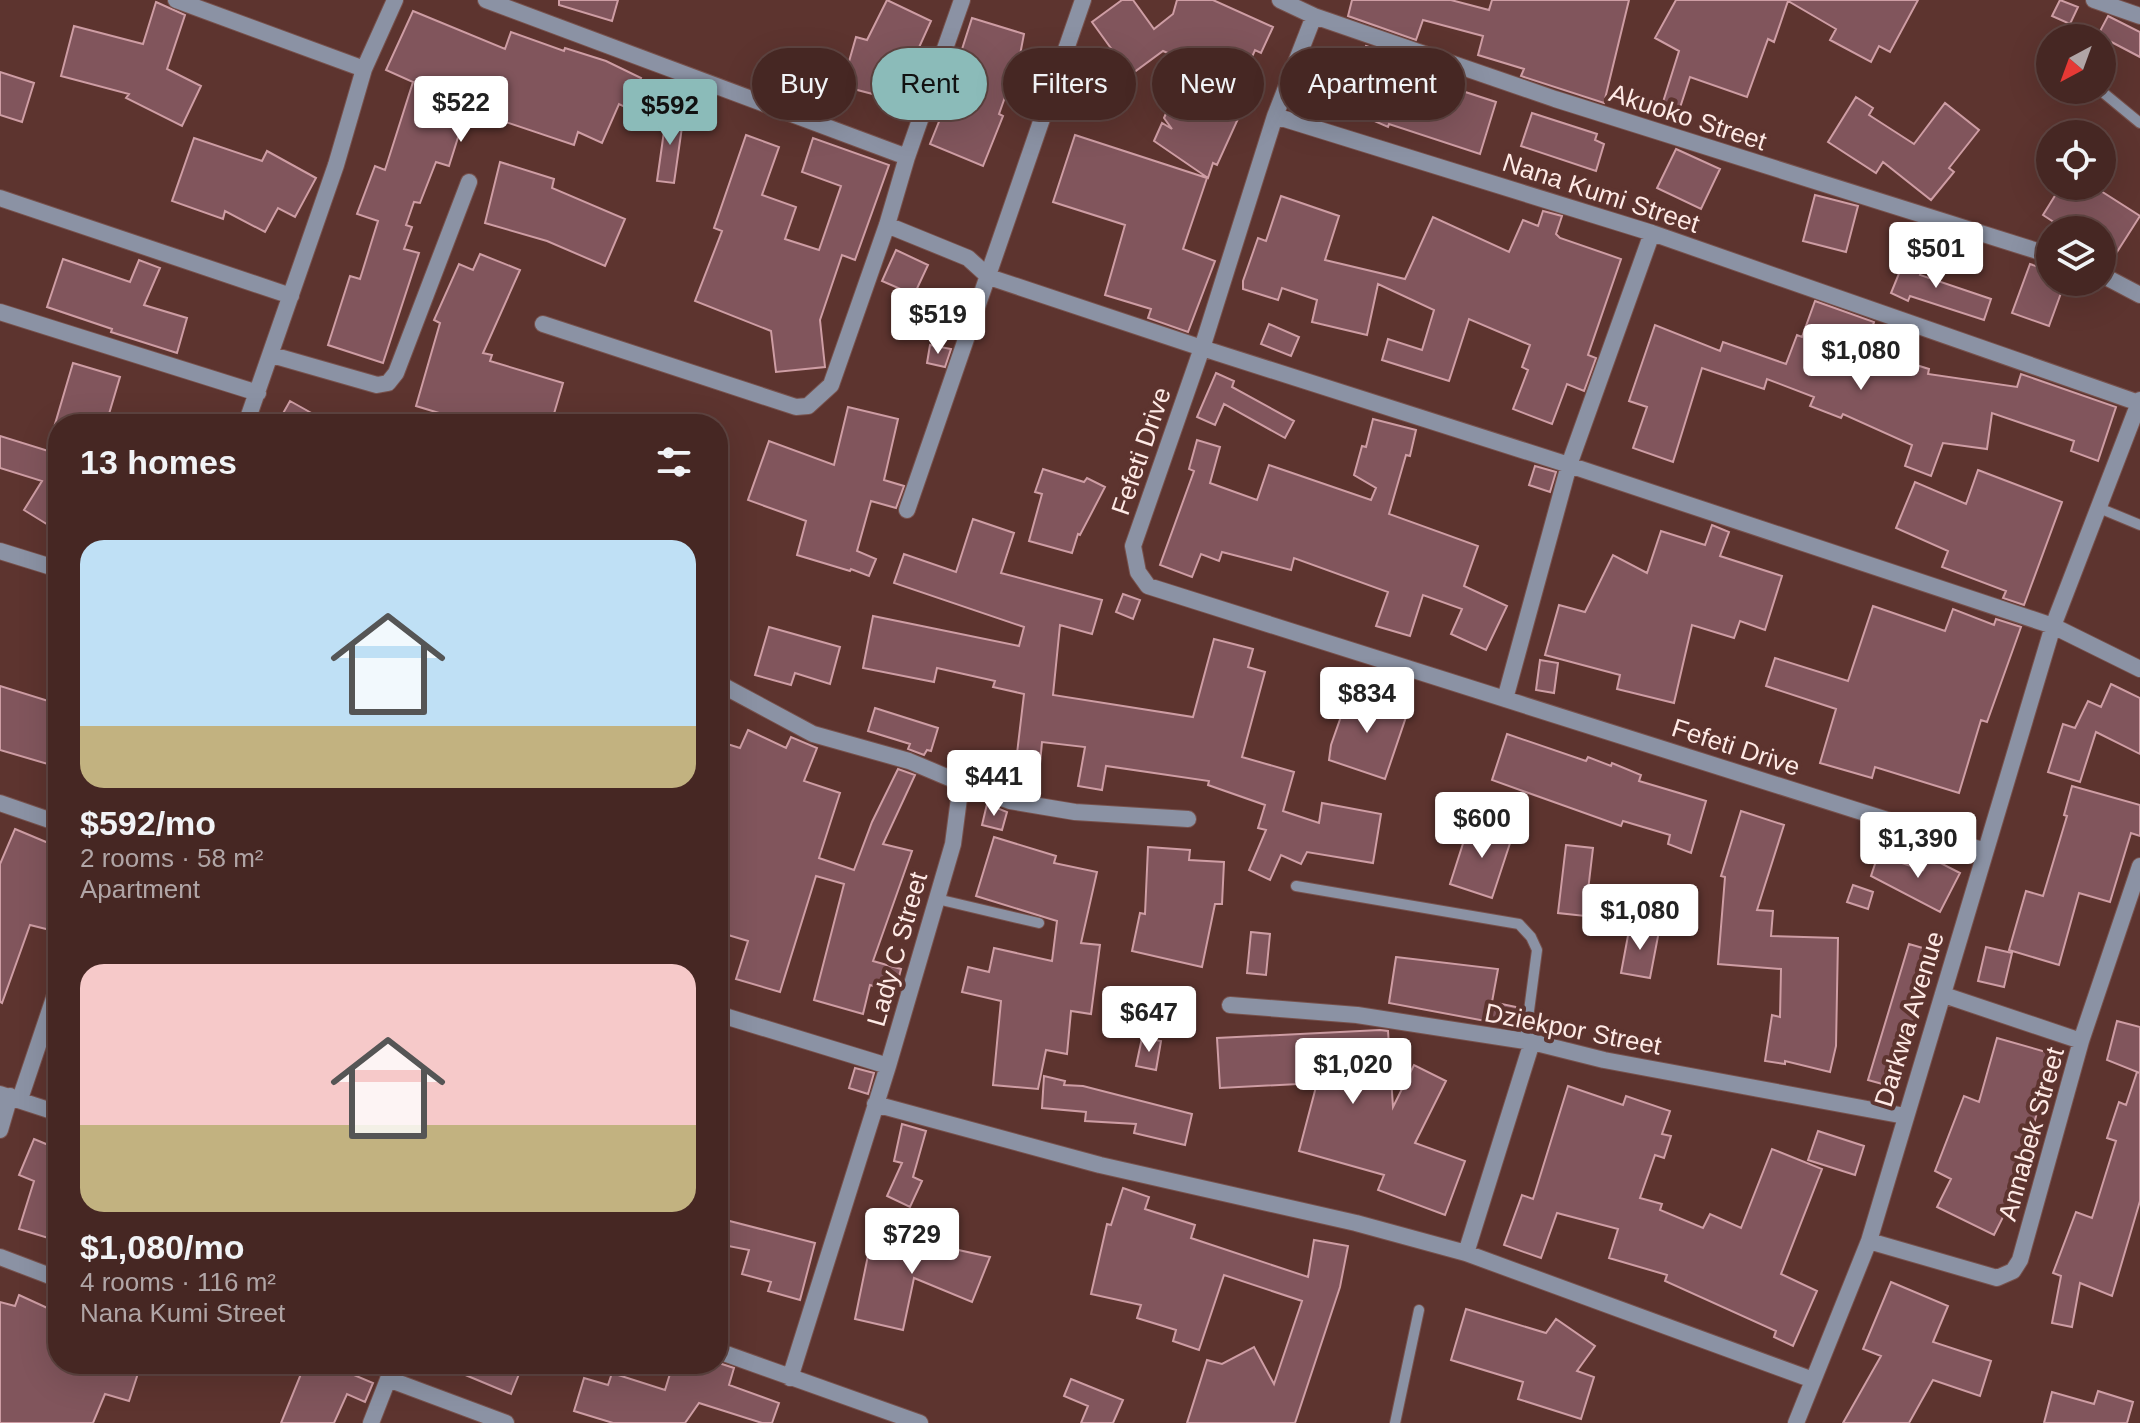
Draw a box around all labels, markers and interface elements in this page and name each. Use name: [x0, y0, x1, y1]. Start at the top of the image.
north arrow: [2036, 24, 2116, 104]
map controls: [2036, 24, 2116, 296]
chip: Buy: [752, 48, 856, 120]
chip: Rent: [872, 48, 987, 120]
chip: Filters: [1003, 48, 1136, 120]
chip: New: [1152, 48, 1264, 120]
chip: Apartment: [1280, 48, 1465, 120]
pin: $522: [414, 76, 508, 144]
street label: Akuoko Street: [1606, 78, 1771, 157]
pin: $592: [623, 79, 717, 147]
text: $522: [432, 87, 490, 117]
text: $592: [641, 90, 699, 120]
button: locate: [2036, 120, 2116, 200]
street label: Nana Kumi Street: [1499, 147, 1704, 239]
button: layers: [2036, 216, 2116, 296]
pin: $501: [1889, 222, 1983, 290]
text: $501: [1907, 233, 1965, 263]
pin: $519: [891, 288, 985, 356]
text: $519: [909, 299, 967, 329]
pin: $1,080: [1796, 324, 1926, 392]
text: $1,080: [1821, 335, 1901, 365]
street label: Fefeti Drive: [1105, 383, 1177, 519]
icon: filters: [652, 440, 696, 484]
text: 13 homes: [80, 443, 237, 481]
icon: home: [316, 592, 460, 736]
pin: $834: [1320, 667, 1414, 735]
text: $834: [1338, 678, 1396, 708]
street label: Fefeti Drive: [1668, 712, 1804, 782]
pin: $441: [947, 750, 1041, 818]
text: $441: [965, 761, 1023, 791]
pin: $600: [1435, 792, 1529, 860]
text: $600: [1453, 803, 1511, 833]
text: $592/mo: [80, 804, 216, 842]
pin: $1,390: [1853, 812, 1983, 880]
text: $1,390: [1878, 823, 1958, 853]
text: 2 rooms · 58 m²: [80, 843, 264, 873]
street label: Lady C Street: [861, 868, 934, 1030]
text: Apartment: [80, 874, 200, 904]
pin: $1,080: [1575, 884, 1705, 952]
text: $1,080: [1600, 895, 1680, 925]
street label: Darkwa Avenue: [1868, 928, 1950, 1110]
pin: $647: [1102, 986, 1196, 1054]
text: $647: [1120, 997, 1178, 1027]
street label: Dziekpor Street: [1482, 997, 1665, 1061]
icon: home: [316, 1016, 460, 1160]
pin: $1,020: [1288, 1038, 1418, 1106]
street label: Annabek Street: [1992, 1043, 2070, 1224]
text: $1,020: [1313, 1049, 1393, 1079]
pin: $729: [865, 1208, 959, 1276]
text: $729: [883, 1219, 941, 1249]
text: $1,080/mo: [80, 1228, 244, 1266]
text: 4 rooms · 116 m²: [80, 1267, 276, 1297]
text: Nana Kumi Street: [80, 1298, 285, 1328]

